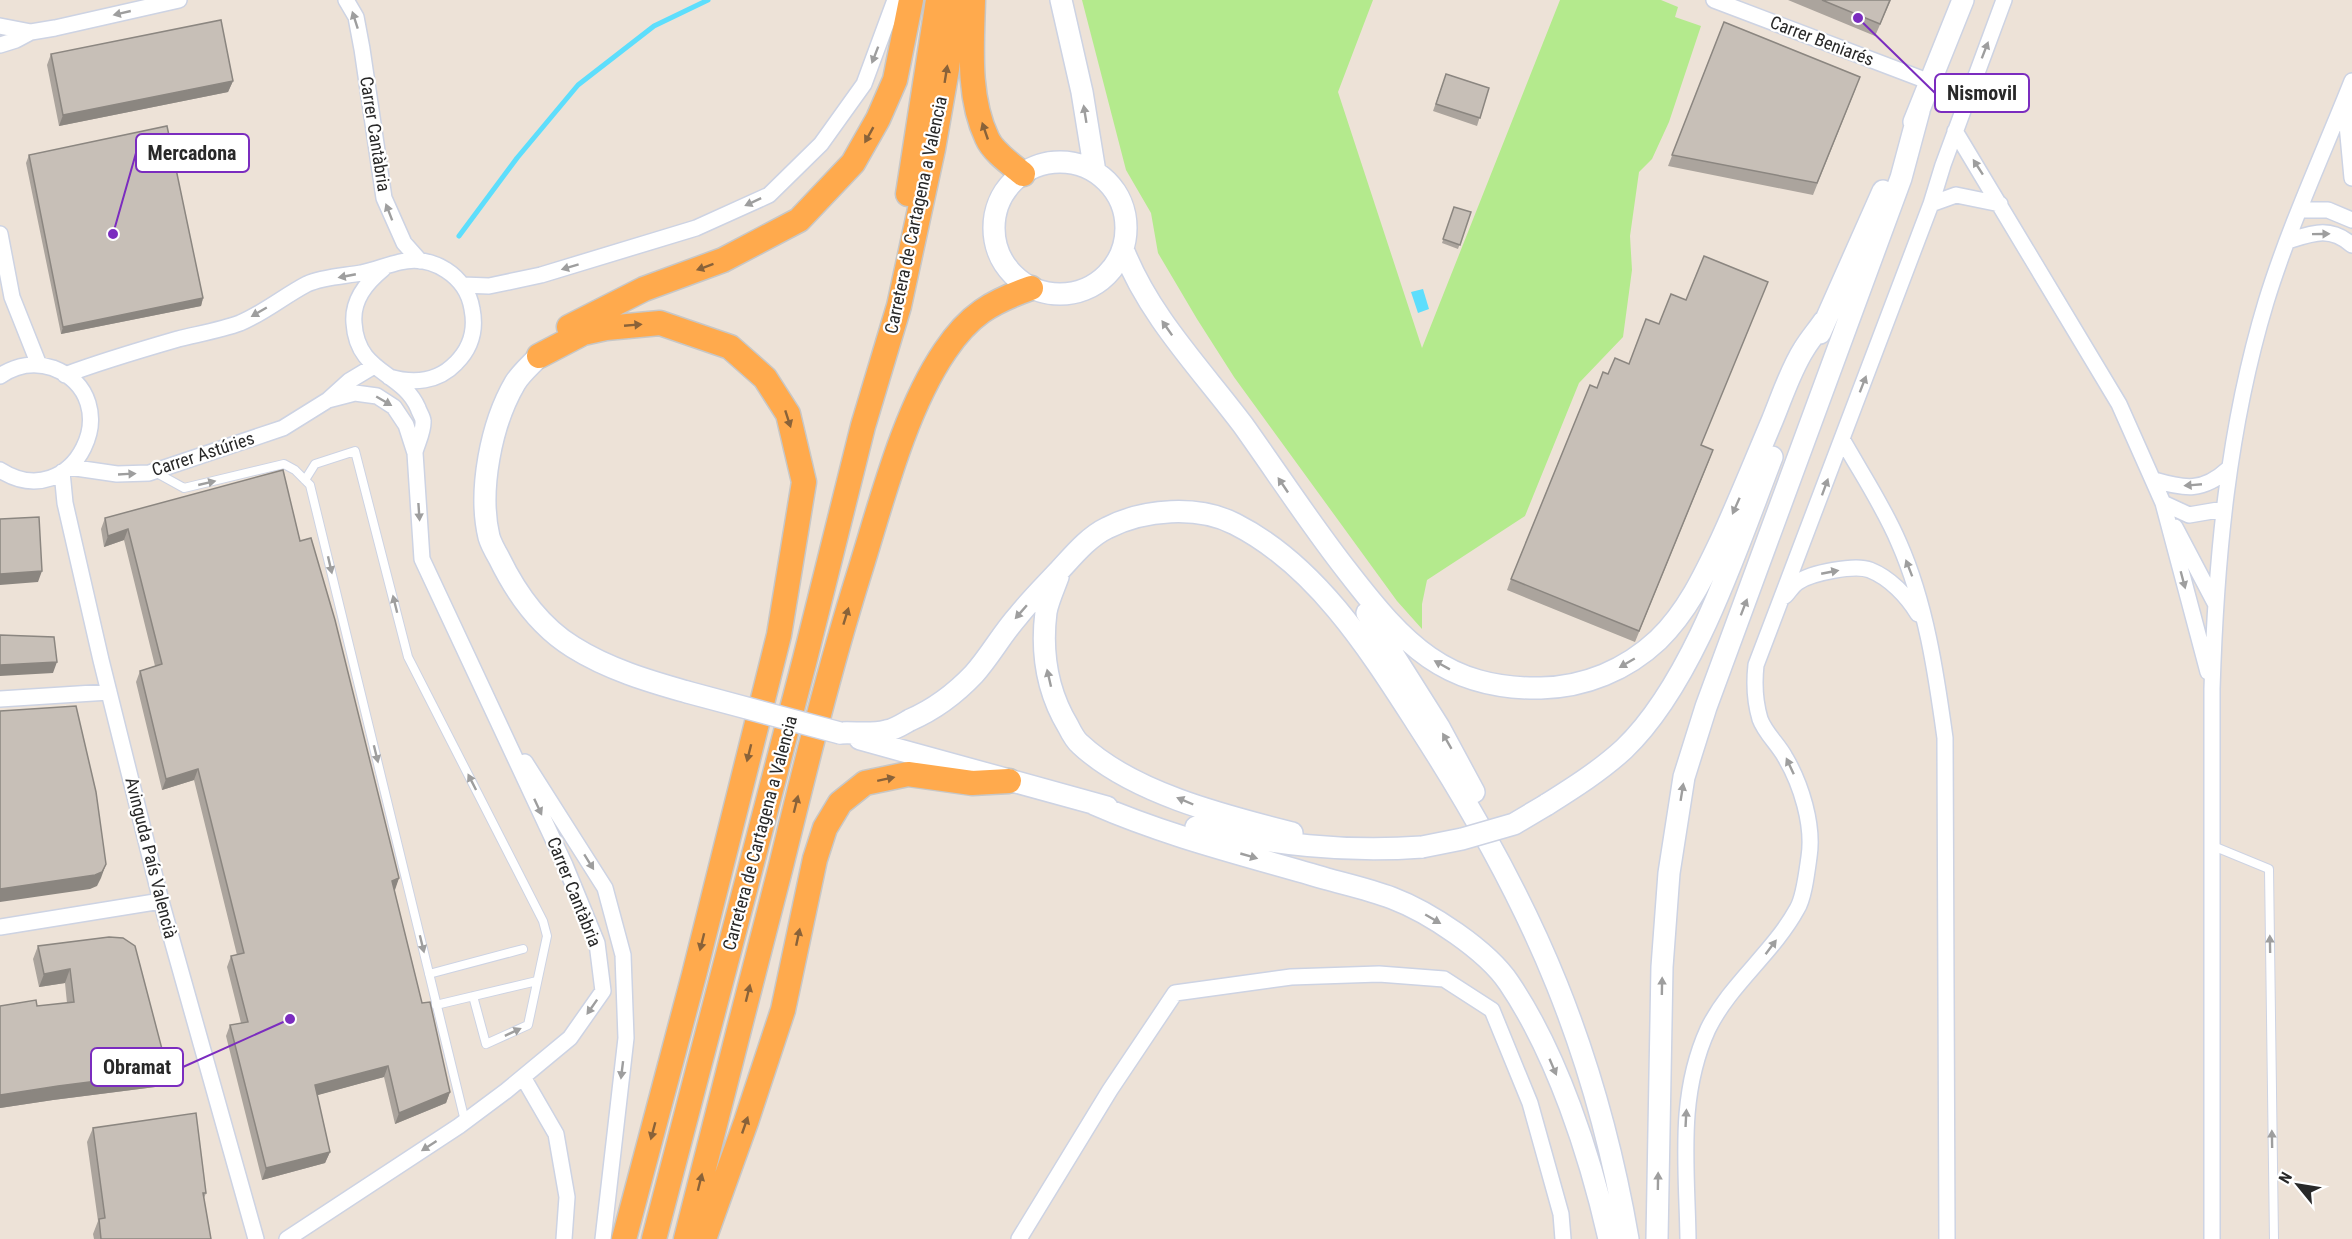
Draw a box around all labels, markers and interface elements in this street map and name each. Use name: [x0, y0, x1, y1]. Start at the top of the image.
one-way arrow: [112, 9, 131, 18]
one-way arrow: [350, 11, 359, 29]
street label: Carrer Beniarés: [1767, 11, 1877, 70]
one-way arrow: [1981, 41, 1990, 59]
one-way arrow: [870, 46, 879, 64]
one-way arrow: [942, 64, 951, 83]
callout: Nismovil: [1935, 74, 2029, 112]
street label: Carrer Cantàbria: [356, 75, 395, 193]
text: Nismovil: [1947, 81, 2017, 105]
street label: Carretera de Cartagena a Valencia: [880, 94, 951, 335]
one-way arrow: [1081, 104, 1090, 123]
one-way arrow: [980, 121, 989, 139]
one-way arrow: [864, 127, 874, 144]
callout: Mercadona: [136, 134, 249, 172]
text: Mercadona: [148, 141, 236, 165]
one-way arrow: [1973, 159, 1984, 175]
one-way arrow: [744, 197, 762, 207]
one-way arrow: [384, 202, 394, 220]
one-way arrow: [2312, 229, 2331, 239]
one-way arrow: [560, 262, 578, 272]
one-way arrow: [696, 262, 714, 272]
one-way arrow: [337, 272, 356, 281]
one-way arrow: [250, 307, 267, 317]
one-way arrow: [624, 320, 643, 330]
one-way arrow: [1161, 320, 1173, 336]
one-way arrow: [1858, 375, 1868, 393]
one-way arrow: [376, 396, 393, 406]
one-way arrow: [784, 410, 793, 428]
street label: Carrer Astúries: [149, 427, 257, 480]
one-way arrow: [118, 469, 137, 478]
one-way arrow: [198, 477, 216, 487]
one-way arrow: [1277, 477, 1289, 493]
one-way arrow: [1820, 478, 1830, 496]
one-way arrow: [2183, 480, 2202, 490]
one-way arrow: [1731, 497, 1741, 515]
one-way arrow: [414, 502, 423, 521]
one-way arrow: [325, 555, 335, 574]
one-way arrow: [1904, 558, 1914, 576]
one-way arrow: [1821, 567, 1840, 576]
one-way arrow: [2179, 571, 2188, 589]
one-way arrow: [389, 595, 399, 613]
one-way arrow: [1739, 598, 1749, 616]
one-way arrow: [1015, 604, 1028, 619]
one-way arrow: [842, 607, 851, 625]
one-way arrow: [1618, 658, 1635, 668]
one-way arrow: [1433, 660, 1450, 670]
one-way arrow: [1043, 669, 1053, 687]
street label: Carretera de Cartagena a Valencia: [718, 713, 801, 953]
one-way arrow: [1442, 732, 1452, 749]
one-way arrow: [744, 744, 754, 762]
one-way arrow: [371, 745, 381, 763]
one-way arrow: [1785, 758, 1794, 775]
one-way arrow: [467, 773, 477, 790]
one-way arrow: [877, 774, 896, 783]
street label: Avinguda País Valencià: [121, 775, 182, 941]
one-way arrow: [1677, 782, 1686, 801]
one-way arrow: [792, 795, 802, 814]
one-way arrow: [1176, 796, 1194, 806]
one-way arrow: [533, 798, 542, 815]
street label: Carrer Cantàbria: [543, 834, 606, 950]
one-way arrow: [1240, 852, 1258, 861]
one-way arrow: [583, 854, 594, 870]
one-way arrow: [1424, 914, 1441, 924]
one-way arrow: [794, 928, 804, 947]
one-way arrow: [697, 933, 707, 951]
one-way arrow: [417, 934, 427, 953]
one-way arrow: [2265, 934, 2275, 953]
one-way arrow: [1765, 940, 1777, 956]
one-way arrow: [1657, 976, 1667, 995]
one-way arrow: [744, 984, 753, 1002]
one-way arrow: [586, 998, 598, 1014]
one-way arrow: [505, 1027, 523, 1037]
callout: Obramat: [91, 1048, 183, 1086]
text: Obramat: [103, 1055, 171, 1079]
one-way arrow: [1548, 1058, 1558, 1076]
one-way arrow: [617, 1061, 627, 1080]
one-way arrow: [1682, 1108, 1691, 1127]
one-way arrow: [741, 1116, 751, 1134]
one-way arrow: [648, 1122, 658, 1140]
one-way arrow: [2268, 1129, 2277, 1148]
one-way arrow: [421, 1140, 437, 1151]
north arrow: [2268, 1155, 2328, 1215]
text: N: [2275, 1169, 2296, 1187]
one-way arrow: [1654, 1171, 1663, 1190]
one-way arrow: [696, 1173, 705, 1191]

